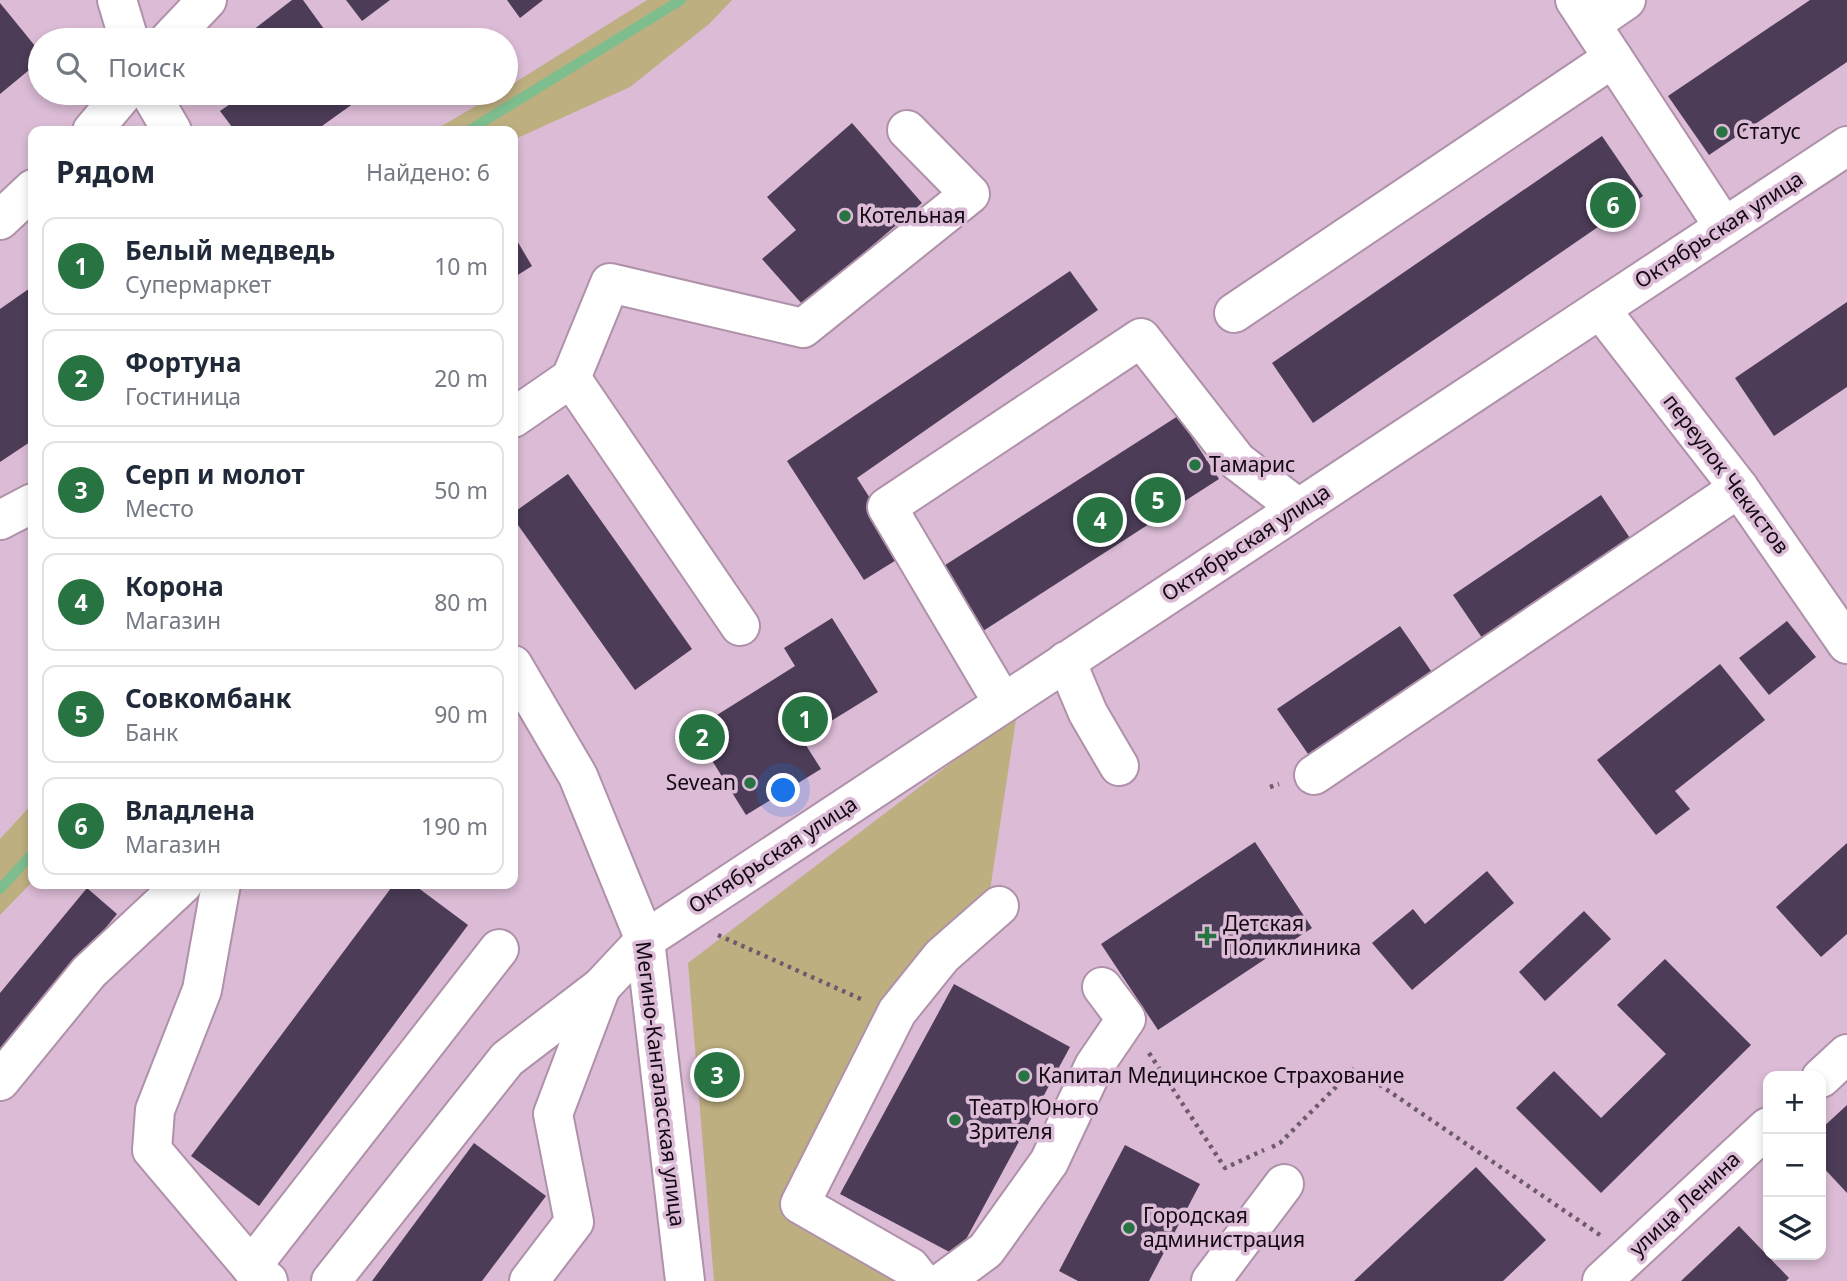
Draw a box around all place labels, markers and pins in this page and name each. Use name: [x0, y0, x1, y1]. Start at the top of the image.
place label: Статус: [1736, 117, 1801, 145]
marker: Статус: [1714, 124, 1730, 140]
pin: 6: [1590, 179, 1636, 231]
place label: Котельная: [859, 201, 966, 229]
marker: Котельная: [837, 208, 853, 224]
place label: Тамарис: [1209, 450, 1295, 478]
marker: Тамарис: [1187, 457, 1203, 473]
pin: 5: [1135, 474, 1181, 526]
pin: 4: [1077, 494, 1123, 546]
pin: 1: [782, 693, 828, 745]
pin: 2: [679, 711, 725, 763]
place label: Sevean: [666, 768, 736, 796]
marker: Sevean: [742, 775, 758, 791]
place label: Детская Поликлиника: [1223, 909, 1361, 961]
marker: Детская Поликлиника: [1197, 926, 1217, 946]
pin: 3: [694, 1049, 740, 1101]
place label: Капитал Медицинское Страхование: [1038, 1061, 1404, 1089]
marker: Капитал Медицинское Страхование: [1016, 1068, 1032, 1084]
place label: Театр Юного Зрителя: [969, 1093, 1099, 1145]
marker: Театр Юного Зрителя: [947, 1112, 963, 1128]
place label: Городская администрация: [1143, 1201, 1305, 1253]
marker: Городская администрация: [1121, 1220, 1137, 1236]

